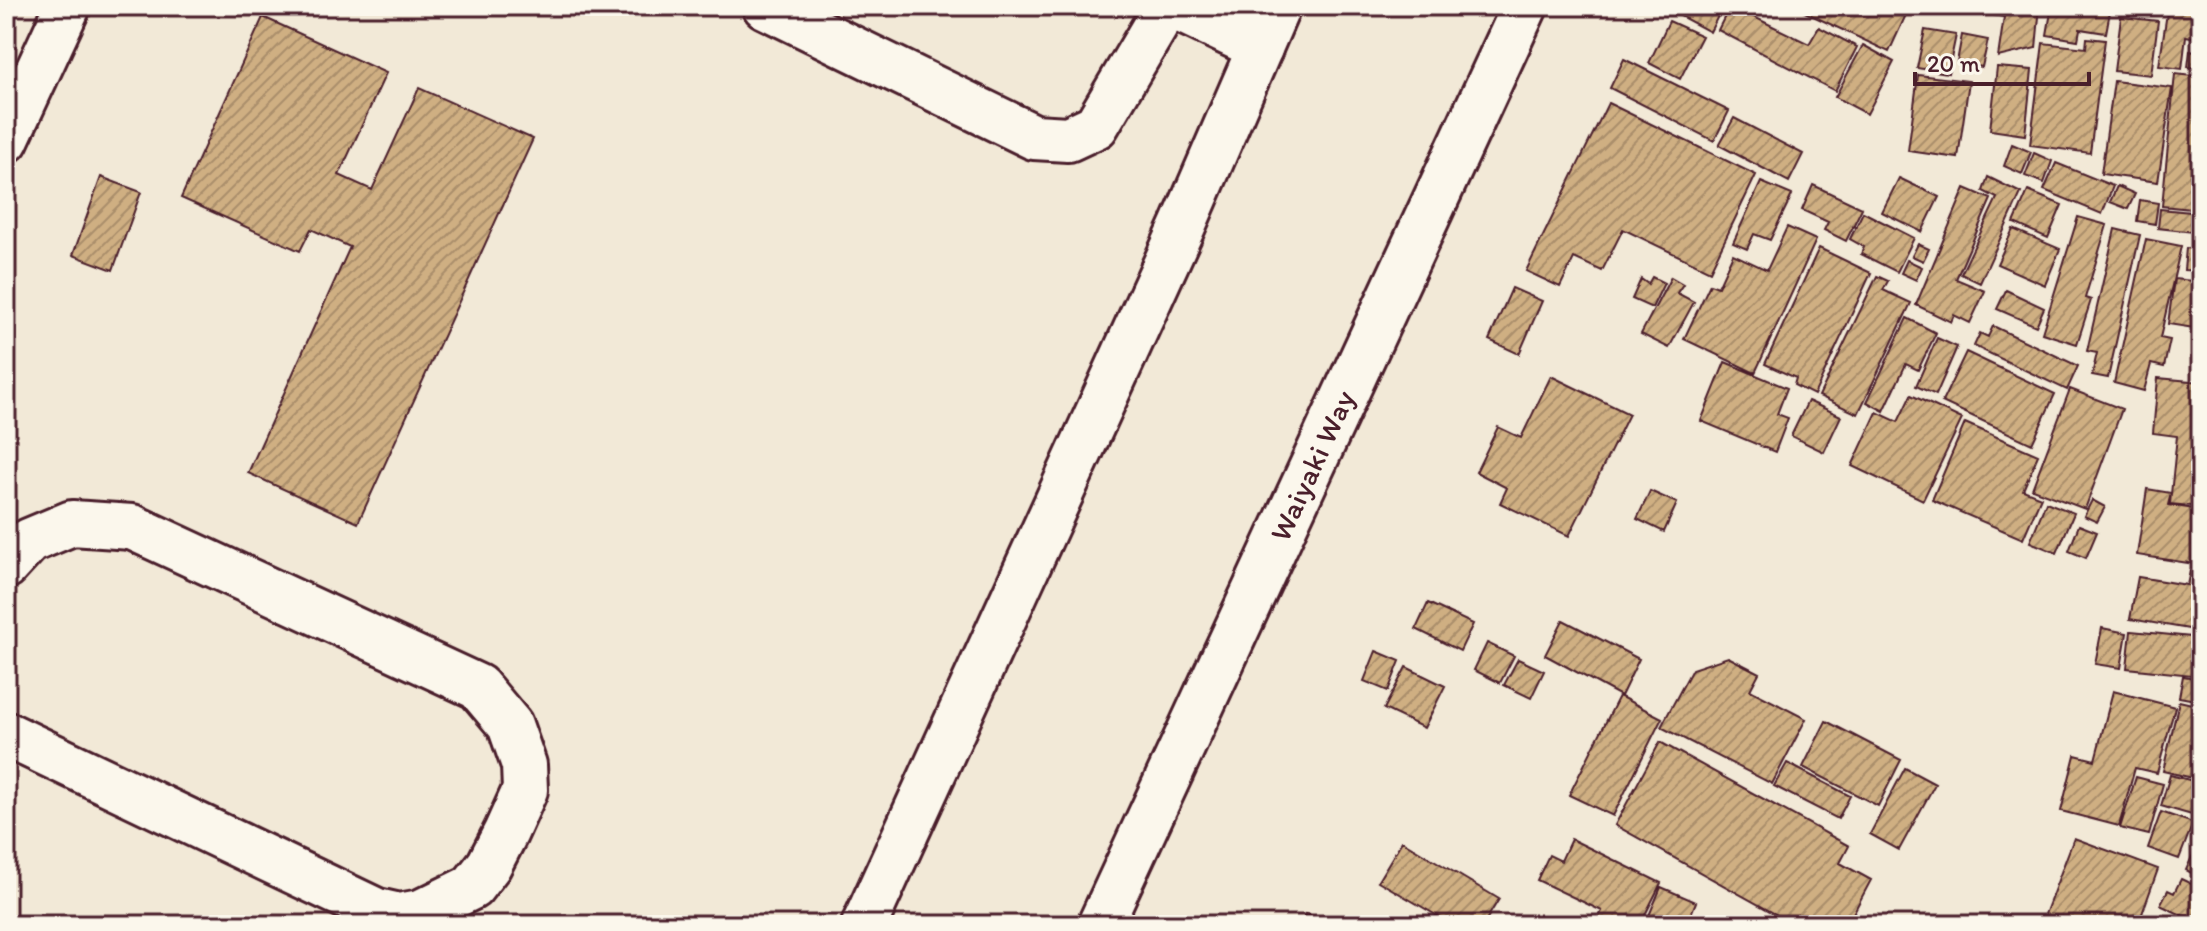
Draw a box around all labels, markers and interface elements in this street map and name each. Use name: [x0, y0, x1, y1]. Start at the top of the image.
scale bar: [1915, 36, 2089, 86]
text: 20 m: [1927, 49, 1980, 78]
street label: Waiyaki Way: [1261, 384, 1363, 547]

